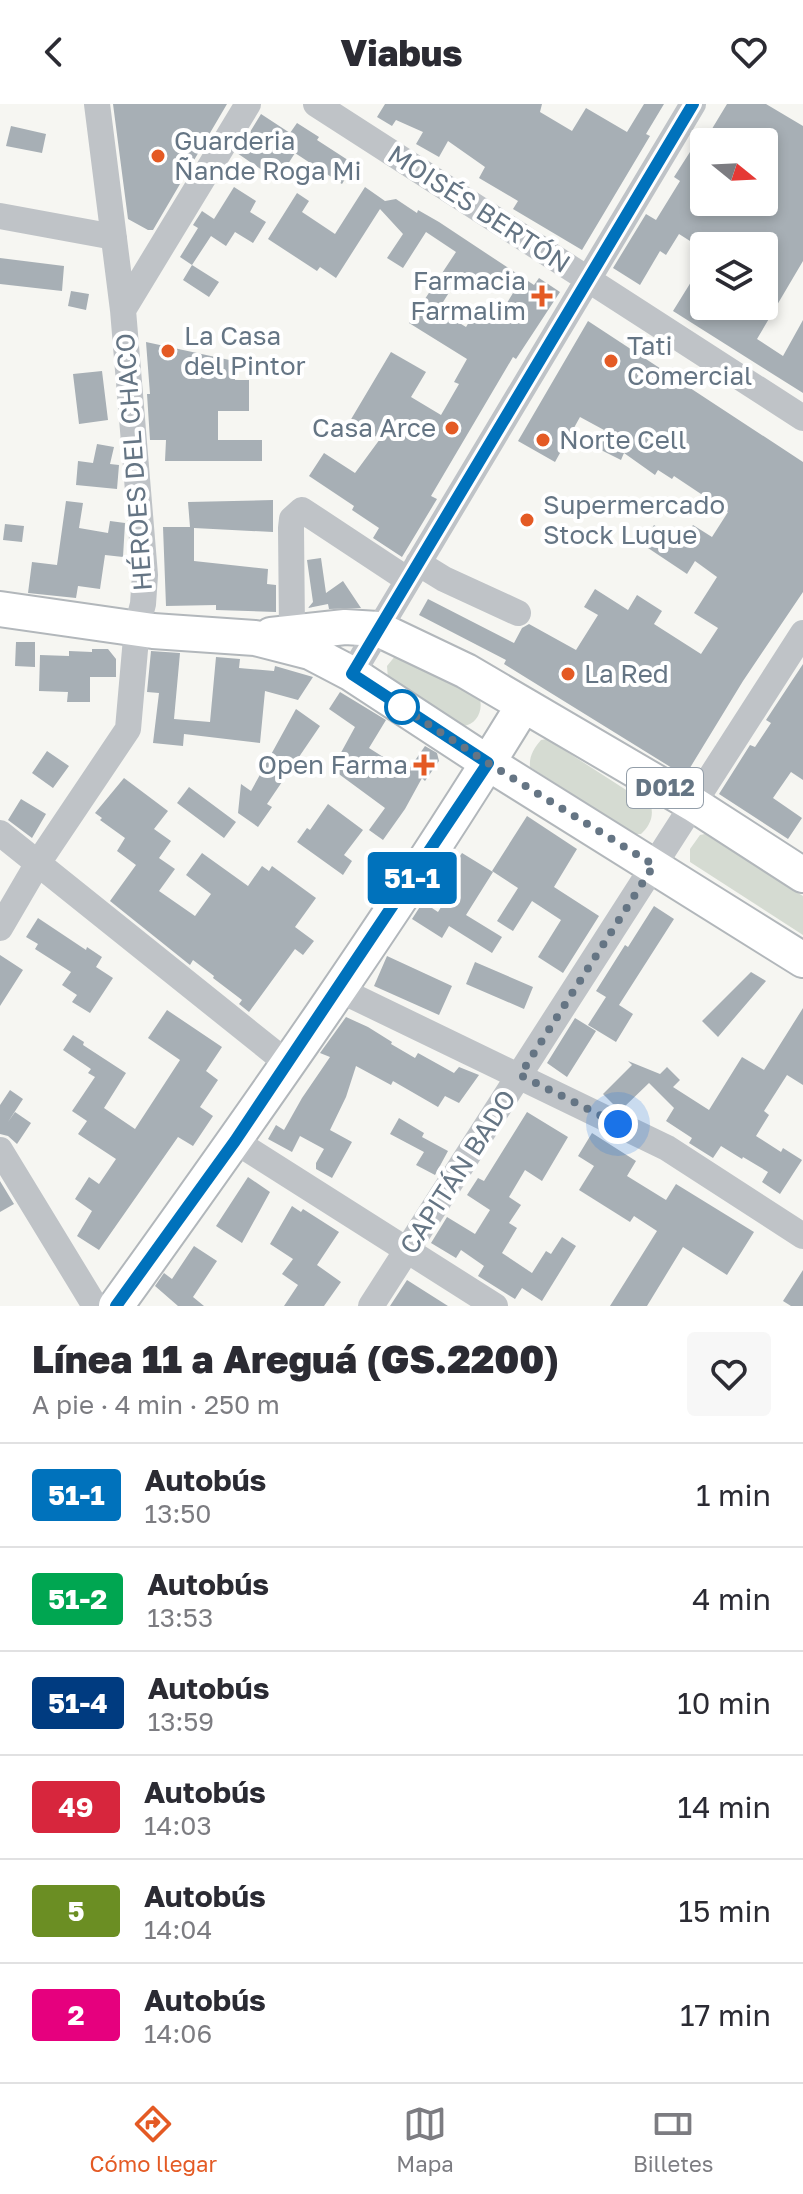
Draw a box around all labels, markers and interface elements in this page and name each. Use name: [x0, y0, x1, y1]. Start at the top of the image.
icon: back: [32, 30, 76, 74]
icon: heart: [727, 30, 771, 74]
text: Viabus: [340, 31, 463, 74]
place label: Guarderia Ñande Roga Mi: [174, 125, 362, 186]
north arrow: [690, 128, 778, 216]
map controls: [690, 128, 778, 320]
street label: MOISÉS BERTÓN: [382, 138, 576, 279]
marker: Guarderia Ñande Roga Mi: [149, 147, 167, 165]
button: layers: [690, 232, 778, 320]
place label: Farmacia Farmalim: [410, 265, 526, 326]
marker: Farmacia Farmalim: [533, 287, 551, 305]
place label: La Casa del Pintor: [184, 320, 306, 381]
place label: Tati Comercial: [627, 330, 752, 391]
street label: HÉROES DEL CHACO: [109, 332, 158, 592]
marker: La Casa del Pintor: [159, 342, 177, 360]
marker: Tati Comercial: [602, 352, 620, 370]
place label: Casa Arce: [312, 412, 436, 443]
marker: Casa Arce: [443, 419, 461, 437]
place label: Norte Cell: [559, 424, 686, 455]
marker: Norte Cell: [534, 431, 552, 449]
place label: Supermercado Stock Luque: [543, 489, 725, 550]
marker: Supermercado Stock Luque: [518, 511, 536, 529]
place label: La Red: [584, 658, 669, 689]
marker: La Red: [559, 665, 577, 683]
unlabelled marker: [385, 690, 419, 724]
place label: Open Farma: [258, 749, 408, 780]
marker: Open Farma: [415, 756, 433, 774]
road number: D012: [627, 768, 703, 808]
line badge: 51-1: [356, 852, 468, 904]
text: 51-1: [384, 861, 440, 894]
street label: CAPITÁN BADO: [393, 1084, 522, 1260]
your location: [598, 1104, 638, 1144]
button: heart: [687, 1332, 771, 1416]
text: Línea 11 a Areguá (GS.2200): [32, 1336, 559, 1381]
text: A pie · 4 min · 250 m: [32, 1389, 280, 1420]
text: Autobús: [145, 1462, 266, 1498]
text: 1 min: [696, 1477, 771, 1513]
text: 51-1: [48, 1478, 105, 1511]
text: 13:50: [145, 1498, 211, 1529]
text: Autobús: [147, 1566, 269, 1602]
text: 4 min: [692, 1581, 771, 1617]
text: 51-2: [48, 1582, 107, 1615]
text: 13:53: [147, 1602, 213, 1633]
text: Autobús: [148, 1670, 269, 1706]
text: 10 min: [677, 1685, 771, 1721]
text: 51-4: [48, 1686, 108, 1719]
text: 13:59: [148, 1706, 214, 1737]
text: Autobús: [144, 1774, 266, 1810]
text: 14 min: [678, 1789, 771, 1825]
text: 49: [58, 1790, 94, 1823]
text: 14:03: [144, 1810, 212, 1841]
text: Autobús: [144, 1878, 266, 1914]
text: 15 min: [679, 1893, 771, 1929]
text: 5: [67, 1894, 85, 1927]
text: 14:04: [144, 1914, 212, 1945]
text: Autobús: [144, 1982, 266, 2018]
text: 17 min: [680, 1997, 771, 2033]
text: 2: [67, 1998, 85, 2031]
text: 14:06: [144, 2018, 212, 2049]
tab: Cómo llegar: [90, 2102, 217, 2177]
tab: Mapa: [396, 2102, 454, 2177]
tab: Billetes: [633, 2102, 713, 2177]

